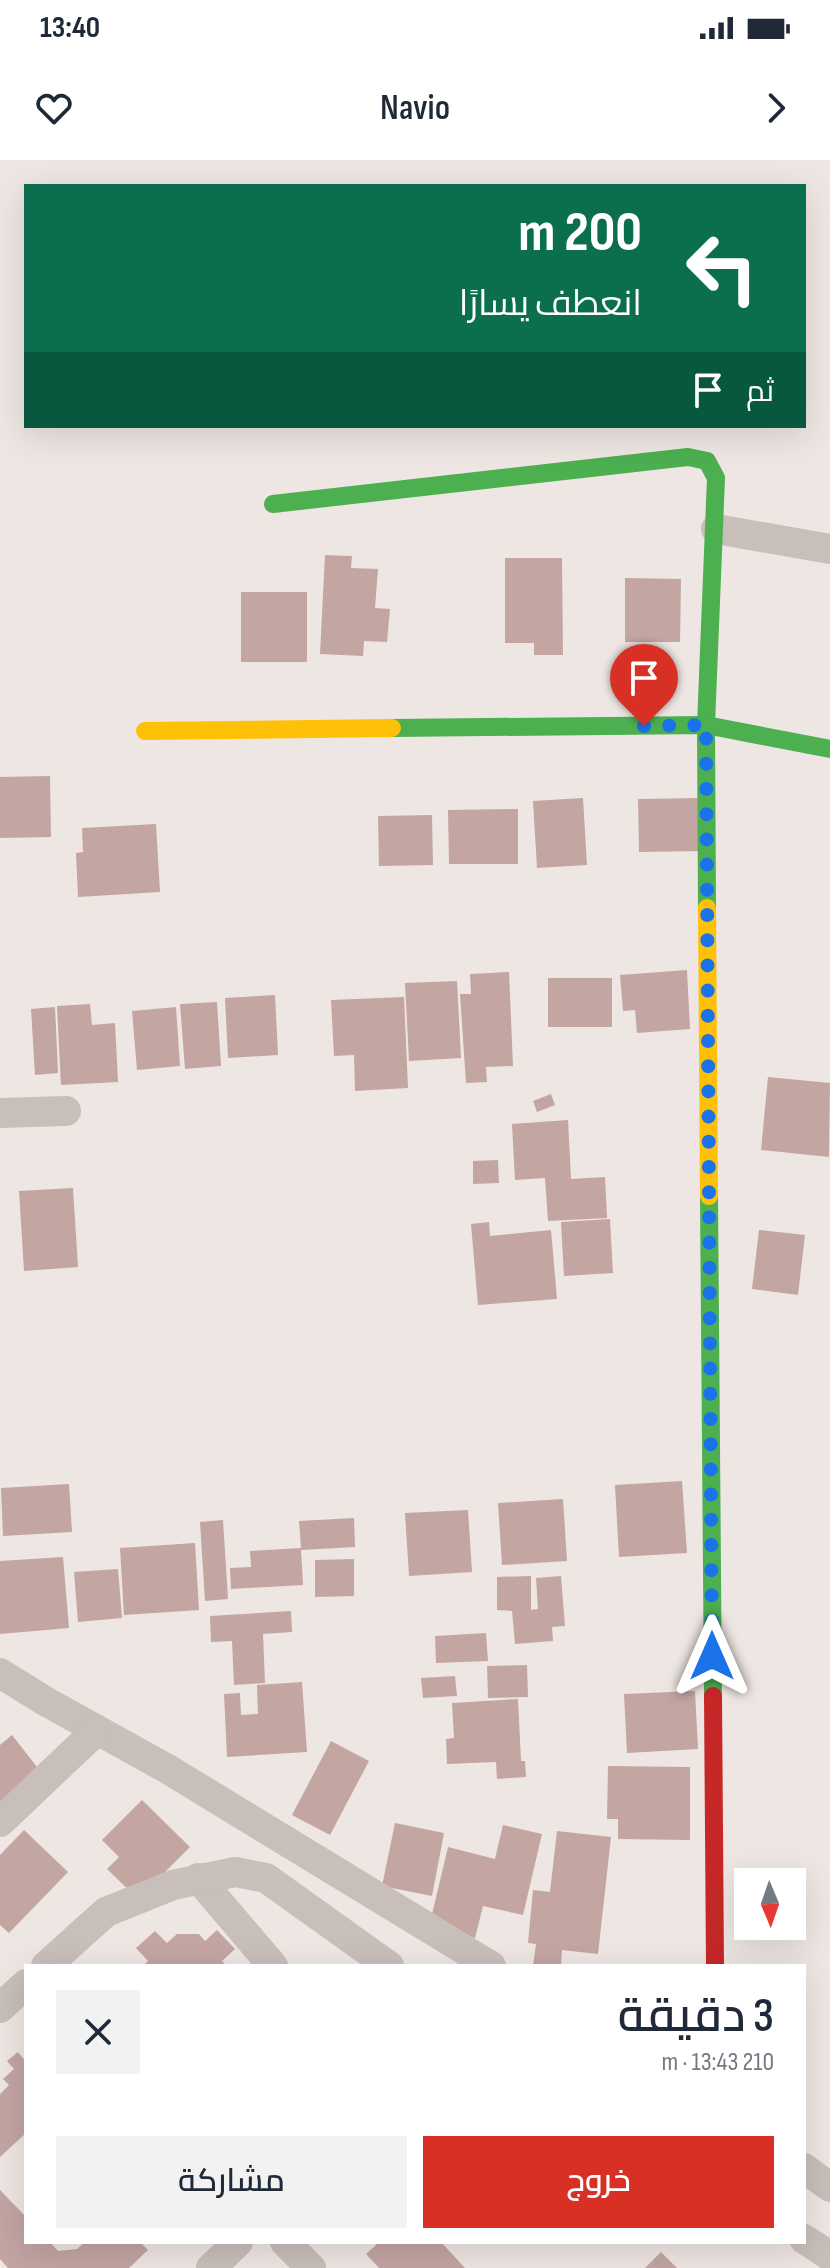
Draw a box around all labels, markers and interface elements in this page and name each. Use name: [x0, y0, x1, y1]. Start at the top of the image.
text: 13:40: [40, 10, 100, 46]
icon: heart: [32, 86, 76, 130]
icon: forward: [754, 86, 798, 130]
text: Navio: [380, 87, 450, 130]
text: 200 m: [518, 200, 642, 267]
icon: left: [670, 216, 774, 320]
text: انعطف يسارًا: [459, 283, 642, 326]
icon: arrive: [686, 368, 730, 412]
text: ثم: [746, 374, 774, 410]
pin: [610, 644, 678, 726]
icon: arrive: [622, 656, 666, 700]
position arrow: [670, 1614, 754, 1698]
north arrow: [734, 1868, 806, 1940]
map controls: [734, 1868, 806, 1940]
text: 3 دقيقة: [618, 1988, 774, 2045]
button: close: [56, 1990, 140, 2074]
text: 210 m · 13:43: [661, 2047, 774, 2078]
button: مشاركة: [56, 2136, 407, 2228]
button: خروج: [423, 2136, 774, 2228]

